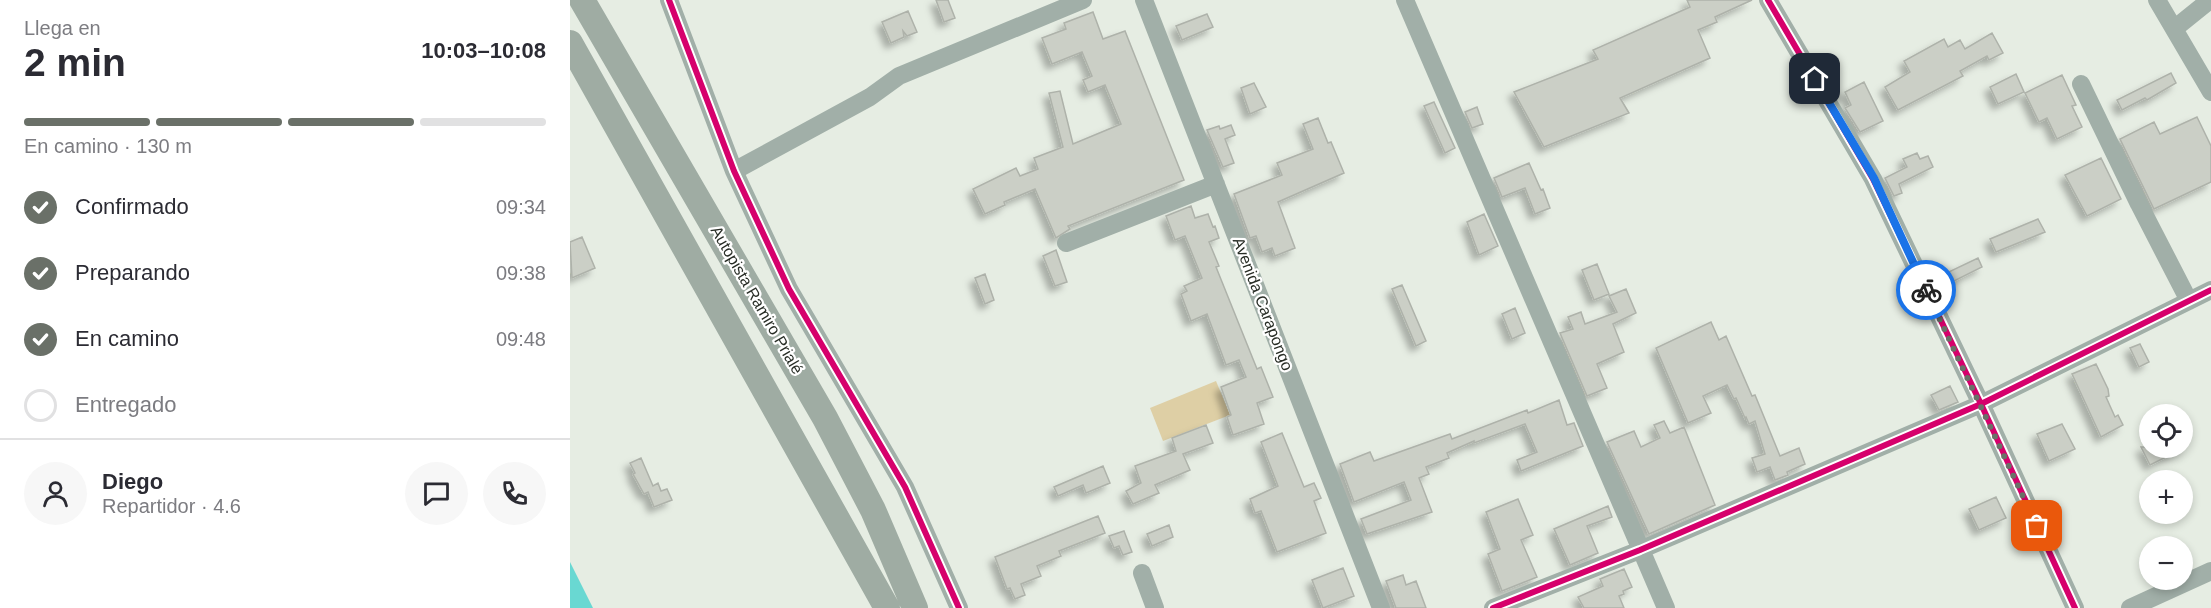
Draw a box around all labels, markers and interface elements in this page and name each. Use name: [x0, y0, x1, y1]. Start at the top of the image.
text: Llega en: [24, 17, 101, 39]
text: 10:03–10:08: [421, 38, 546, 63]
text: 2 min: [24, 41, 126, 84]
pin: [1789, 53, 1840, 104]
icon: home: [1798, 62, 1831, 95]
text: En camino · 130 m: [24, 135, 192, 157]
icon: check: [24, 191, 57, 224]
text: Confirmado: [75, 194, 189, 219]
text: 09:34: [496, 196, 546, 218]
street label: Autopista Ramiro Prialé: [708, 223, 806, 377]
street label: Avenida Carapongo: [1230, 235, 1296, 373]
icon: check: [24, 257, 57, 290]
text: Preparando: [75, 260, 190, 285]
courier: [1896, 260, 1956, 320]
text: 09:38: [496, 262, 546, 284]
icon: bike: [1910, 274, 1943, 307]
icon: check: [24, 323, 57, 356]
text: En camino: [75, 326, 179, 351]
text: 09:48: [496, 328, 546, 350]
text: Entregado: [75, 392, 177, 417]
map controls: [2139, 404, 2193, 590]
button: locate: [2139, 404, 2193, 458]
button: person: [24, 462, 87, 525]
button: chat: [405, 462, 468, 525]
button: phone: [483, 462, 546, 525]
text: Diego: [102, 469, 163, 494]
button: +: [2139, 470, 2193, 524]
text: Repartidor · 4.6: [102, 495, 241, 517]
pin: [2011, 500, 2062, 551]
icon: bag: [2020, 509, 2053, 542]
button: −: [2139, 536, 2193, 590]

